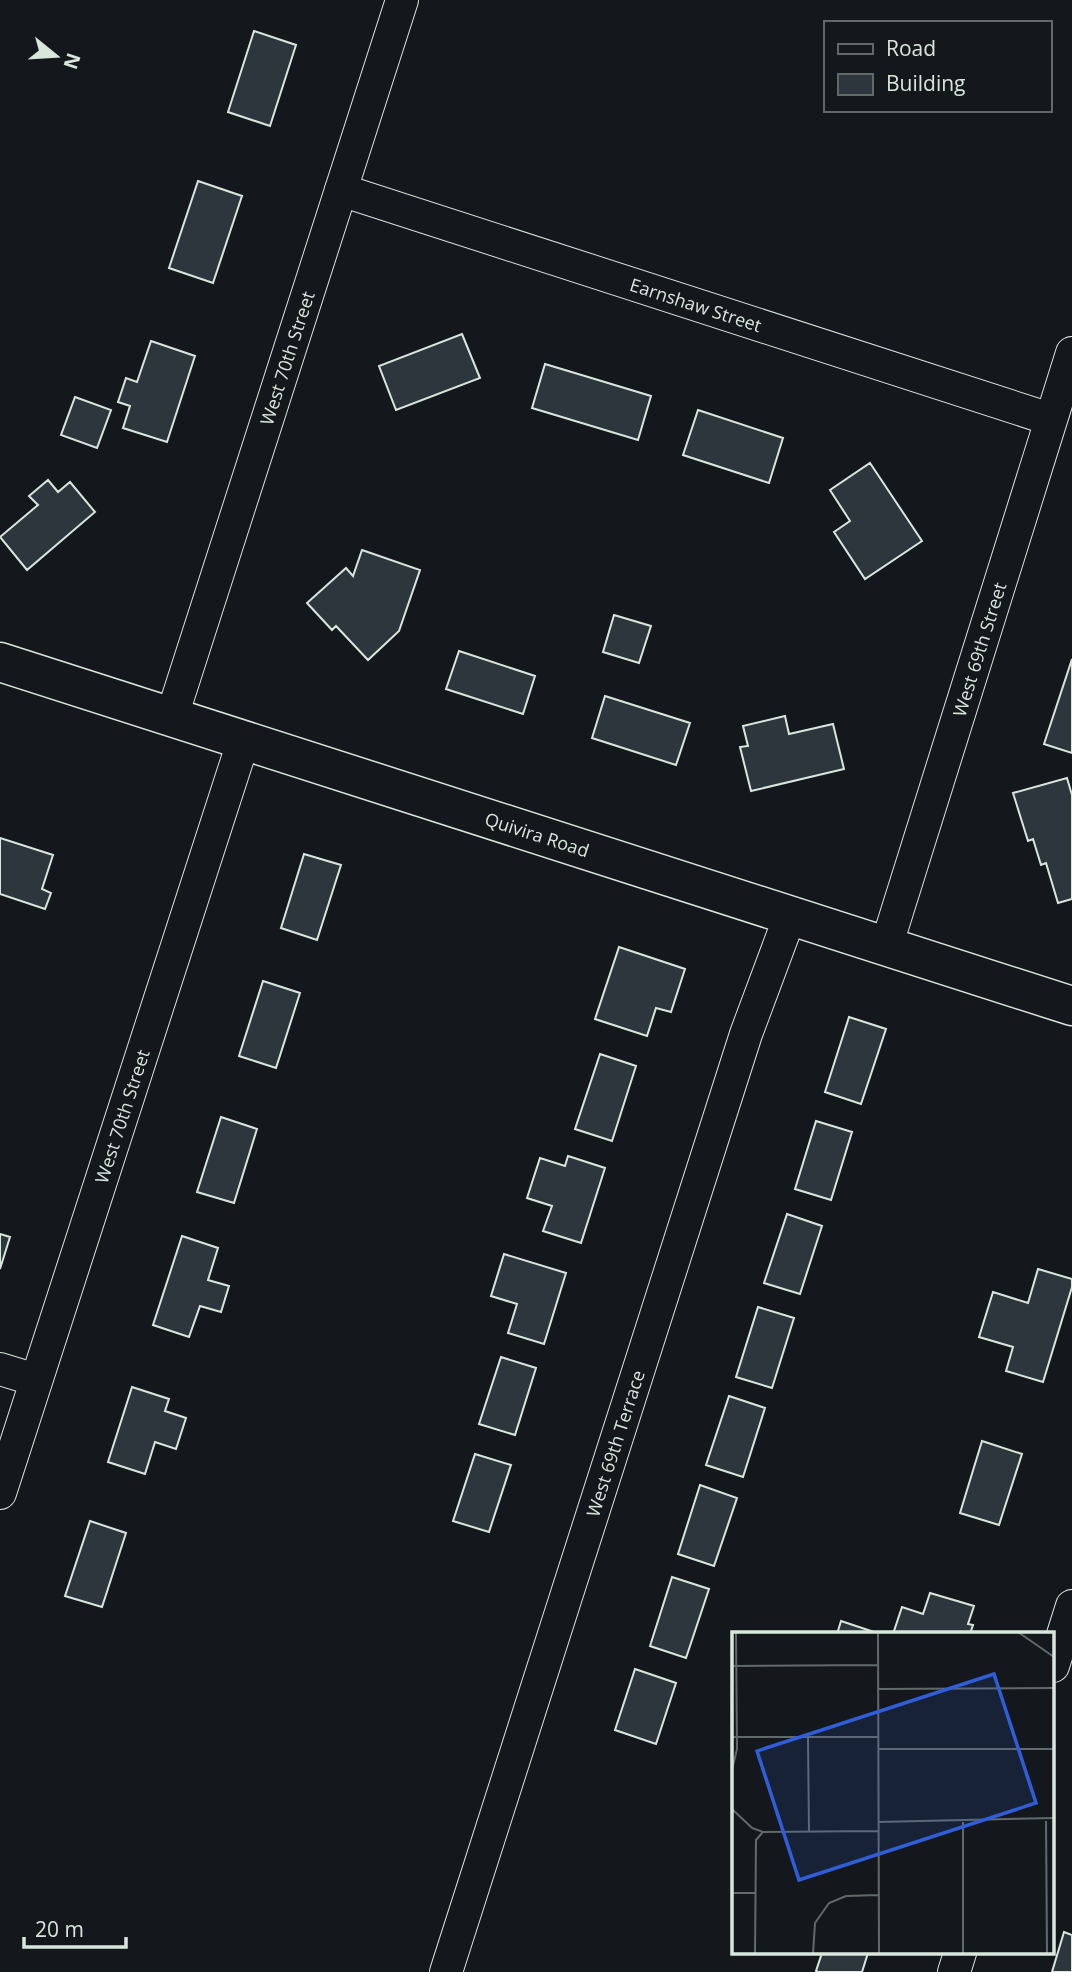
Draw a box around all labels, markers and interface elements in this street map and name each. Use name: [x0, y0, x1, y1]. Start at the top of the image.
north arrow: [21, 21, 91, 91]
legend: [824, 21, 1051, 112]
text: Road: [886, 34, 936, 62]
text: N: [57, 50, 87, 73]
text: Building: [886, 69, 965, 97]
street label: Earnshaw Street: [627, 272, 765, 337]
street label: West 70th Street: [254, 288, 320, 428]
street label: West 69th Street: [947, 579, 1012, 719]
street label: Quivira Road: [482, 806, 592, 862]
street label: West 70th Street: [89, 1046, 155, 1186]
street label: West 69th Terrace: [580, 1367, 650, 1520]
inset map: [732, 1632, 1054, 1954]
scale bar: [24, 1906, 126, 1950]
text: 20 m: [35, 1915, 84, 1943]

